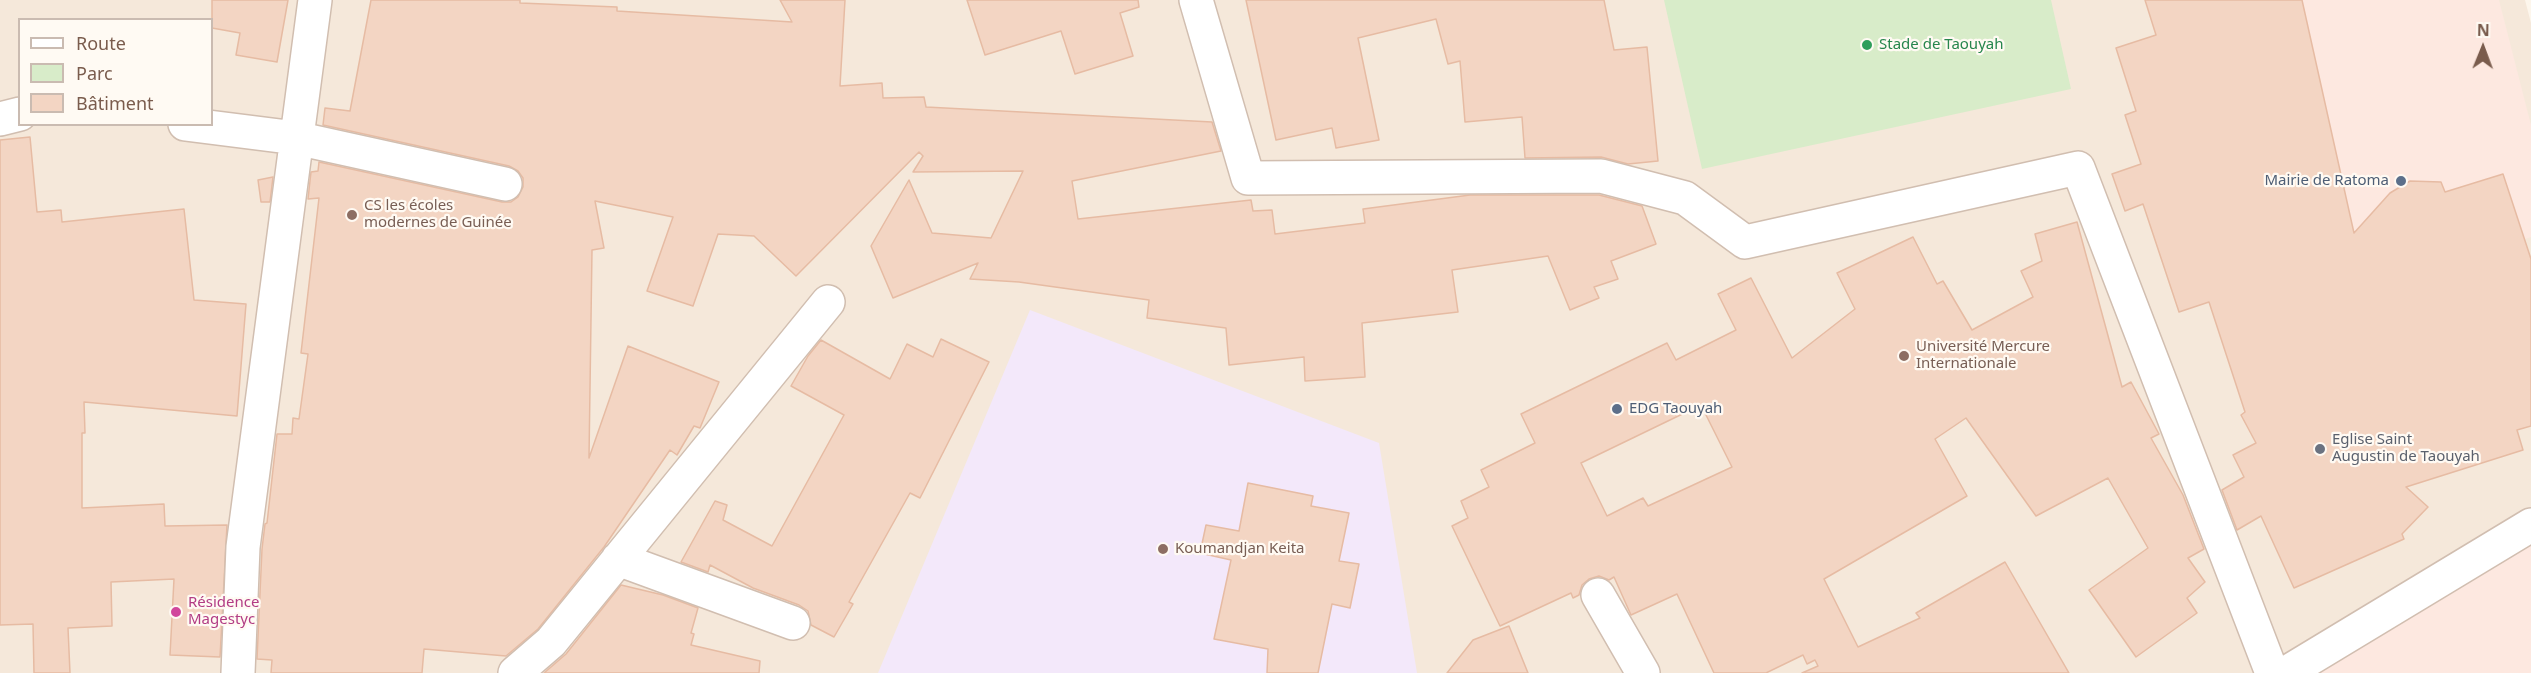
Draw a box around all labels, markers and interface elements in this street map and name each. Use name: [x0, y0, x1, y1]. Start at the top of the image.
legend: [18, 18, 213, 126]
north arrow: [2453, 18, 2513, 78]
text: N: [2477, 19, 2490, 41]
text: Route: [76, 31, 126, 55]
place label: Stade de Taouyah: [1879, 36, 2003, 54]
marker: Stade de Taouyah: [1860, 38, 1874, 52]
text: Parc: [76, 61, 113, 85]
text: Bâtiment: [76, 91, 154, 115]
place label: Mairie de Ratoma: [2264, 172, 2389, 190]
marker: Mairie de Ratoma: [2394, 174, 2408, 188]
place label: CS les écoles modernes de Guinée: [364, 197, 512, 232]
marker: CS les écoles modernes de Guinée: [345, 208, 359, 222]
place label: Université Mercure Internationale: [1916, 338, 2050, 373]
marker: Université Mercure Internationale: [1897, 349, 1911, 363]
place label: EDG Taouyah: [1629, 400, 1722, 418]
marker: EDG Taouyah: [1610, 402, 1624, 416]
place label: Eglise Saint Augustin de Taouyah: [2332, 431, 2480, 466]
marker: Eglise Saint Augustin de Taouyah: [2313, 442, 2327, 456]
place label: Koumandjan Keita: [1175, 540, 1304, 558]
marker: Koumandjan Keita: [1156, 542, 1170, 556]
place label: Résidence Magestyc: [188, 594, 259, 629]
marker: Résidence Magestyc: [169, 605, 183, 619]

